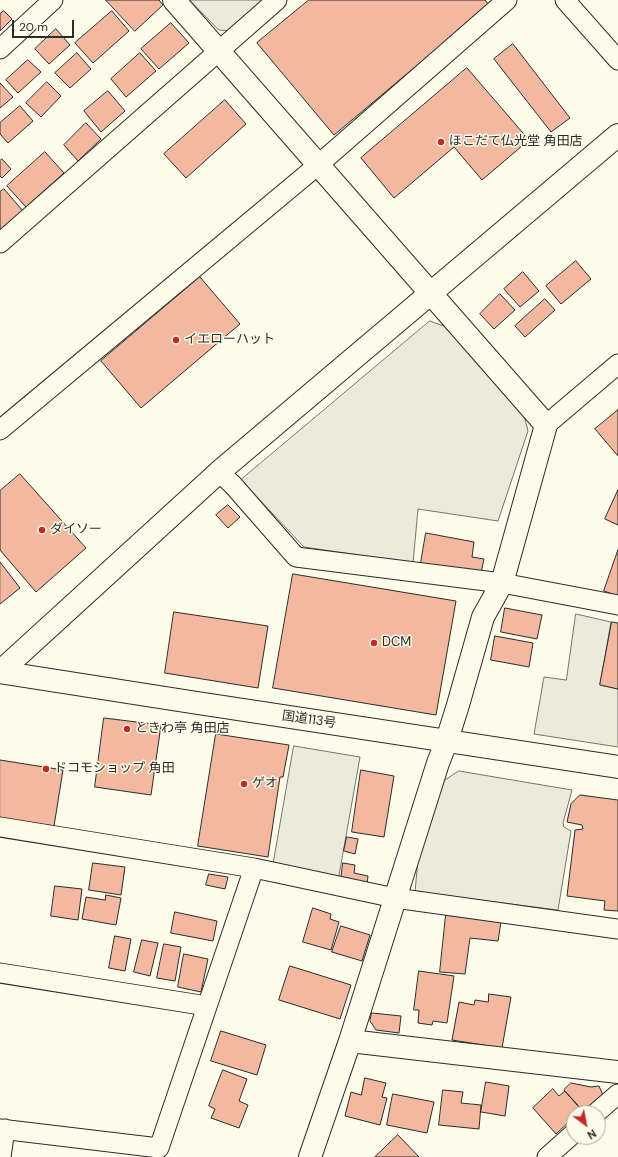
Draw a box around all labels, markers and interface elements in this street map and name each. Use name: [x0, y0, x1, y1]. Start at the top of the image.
scale bar: [14, 12, 76, 38]
text: 20 m: [19, 19, 48, 35]
place label: ほこだて仏光堂 角田店: [449, 134, 582, 150]
marker: ほこだて仏光堂 角田店: [436, 137, 446, 147]
place label: イエローハット: [184, 332, 275, 348]
marker: イエローハット: [171, 335, 181, 345]
place label: ダイソー: [50, 522, 102, 538]
marker: ダイソー: [37, 525, 47, 535]
place label: DCM: [382, 635, 411, 651]
marker: DCM: [369, 638, 379, 648]
street label: 国道113号: [281, 708, 337, 732]
place label: ときわ亭 角田店: [135, 721, 229, 737]
marker: ときわ亭 角田店: [122, 724, 132, 734]
place label: ドコモショップ 角田: [54, 761, 174, 777]
marker: ドコモショップ 角田: [41, 764, 51, 774]
place label: ゲオ: [252, 776, 278, 792]
marker: ゲオ: [239, 779, 249, 789]
north arrow: [566, 1105, 606, 1145]
text: N: [585, 1126, 599, 1142]

